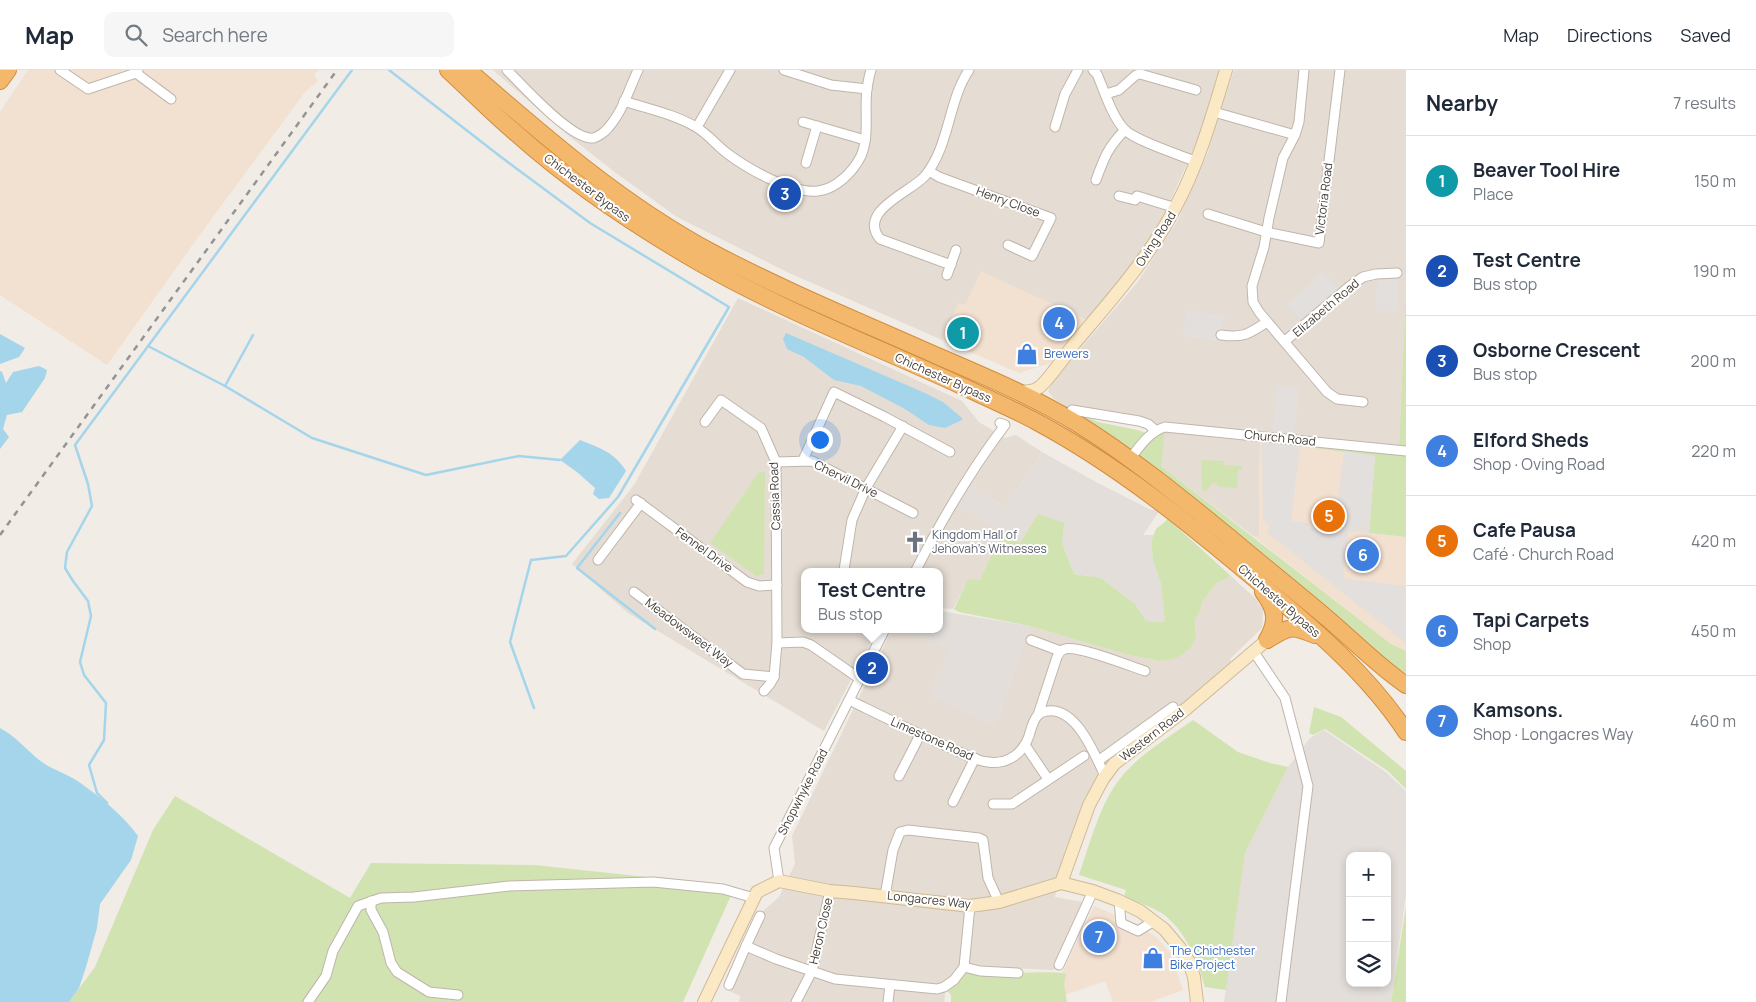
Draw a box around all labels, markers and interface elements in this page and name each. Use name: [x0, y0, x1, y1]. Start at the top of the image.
search box: [104, 12, 454, 57]
text: Map: [25, 18, 74, 51]
icon: search: [122, 21, 150, 49]
text: Search here: [162, 22, 268, 48]
text: Map: [1503, 23, 1539, 47]
text: Directions: [1567, 23, 1652, 47]
text: Saved: [1680, 23, 1731, 47]
text: Nearby: [1426, 89, 1498, 117]
text: 7 results: [1673, 92, 1736, 114]
street label: Chichester Bypass: [541, 150, 634, 226]
text: Beaver Tool Hire: [1473, 157, 1620, 183]
street label: Victoria Road: [1311, 162, 1336, 236]
text: 1: [1438, 170, 1446, 192]
text: 150 m: [1694, 170, 1736, 192]
pin: 3: [769, 175, 801, 213]
street label: Henry Close: [974, 182, 1043, 221]
text: Place: [1473, 183, 1513, 205]
street label: Oving Road: [1131, 208, 1180, 270]
text: Test Centre: [1473, 247, 1581, 273]
text: 2: [1437, 260, 1447, 282]
text: 190 m: [1693, 260, 1736, 282]
text: Bus stop: [1473, 273, 1537, 295]
street label: Elizabeth Road: [1289, 275, 1363, 340]
pin: 4: [1043, 304, 1075, 342]
pin: 1: [947, 314, 979, 352]
text: Osborne Crescent: [1473, 337, 1641, 363]
shop icon: Brewers: [1014, 341, 1040, 367]
place label: Brewers: [1044, 345, 1089, 362]
street label: Chichester Bypass: [892, 349, 994, 406]
text: 3: [1437, 350, 1447, 372]
text: 200 m: [1691, 350, 1736, 372]
text: Bus stop: [1473, 363, 1537, 385]
street label: Church Road: [1244, 425, 1317, 450]
your location: [807, 427, 833, 453]
text: Elford Sheds: [1473, 427, 1589, 453]
text: 4: [1437, 440, 1447, 462]
text: 220 m: [1691, 440, 1736, 462]
text: Shop · Oving Road: [1473, 453, 1605, 475]
street label: Chervil Drive: [811, 456, 881, 501]
street label: Cassia Road: [765, 462, 784, 530]
pin: 5: [1313, 497, 1345, 535]
text: Cafe Pausa: [1473, 517, 1576, 543]
street label: Fennel Drive: [672, 523, 736, 576]
place label: Kingdom Hall of Jehovah's Witnesses: [932, 526, 1047, 557]
church icon: Kingdom Hall of Jehovah's Witnesses: [902, 529, 928, 555]
text: 5: [1437, 530, 1447, 552]
text: 420 m: [1691, 530, 1736, 552]
pin: 6: [1347, 536, 1379, 574]
text: Café · Church Road: [1473, 543, 1614, 565]
street label: Chichester Bypass: [1235, 560, 1324, 641]
popup: [801, 568, 943, 633]
text: Test Centre: [818, 577, 926, 603]
street label: Meadowsweet Way: [642, 594, 737, 672]
text: Bus stop: [818, 603, 882, 625]
text: Tapi Carpets: [1473, 607, 1589, 633]
text: 6: [1437, 620, 1447, 642]
text: 450 m: [1691, 620, 1736, 642]
text: Shop: [1473, 633, 1511, 655]
pin: 2: [856, 649, 888, 687]
text: Kamsons.: [1473, 697, 1563, 723]
street label: Western Road: [1116, 704, 1188, 765]
text: 7: [1438, 710, 1446, 732]
text: 460 m: [1690, 710, 1736, 732]
street label: Limestone Road: [888, 713, 976, 764]
text: Shop · Longacres Way: [1473, 723, 1633, 745]
street label: Shopwhyke Road: [773, 746, 832, 838]
map controls: [1346, 852, 1391, 987]
button: +: [1346, 852, 1391, 897]
street label: Longacres Way: [886, 887, 972, 912]
street label: Heron Close: [805, 896, 836, 966]
button: −: [1346, 897, 1391, 942]
pin: 7: [1083, 918, 1115, 956]
place label: The Chichester Bike Project: [1170, 942, 1256, 973]
button: layers: [1346, 942, 1391, 987]
shop icon: The Chichester Bike Project: [1140, 945, 1166, 971]

